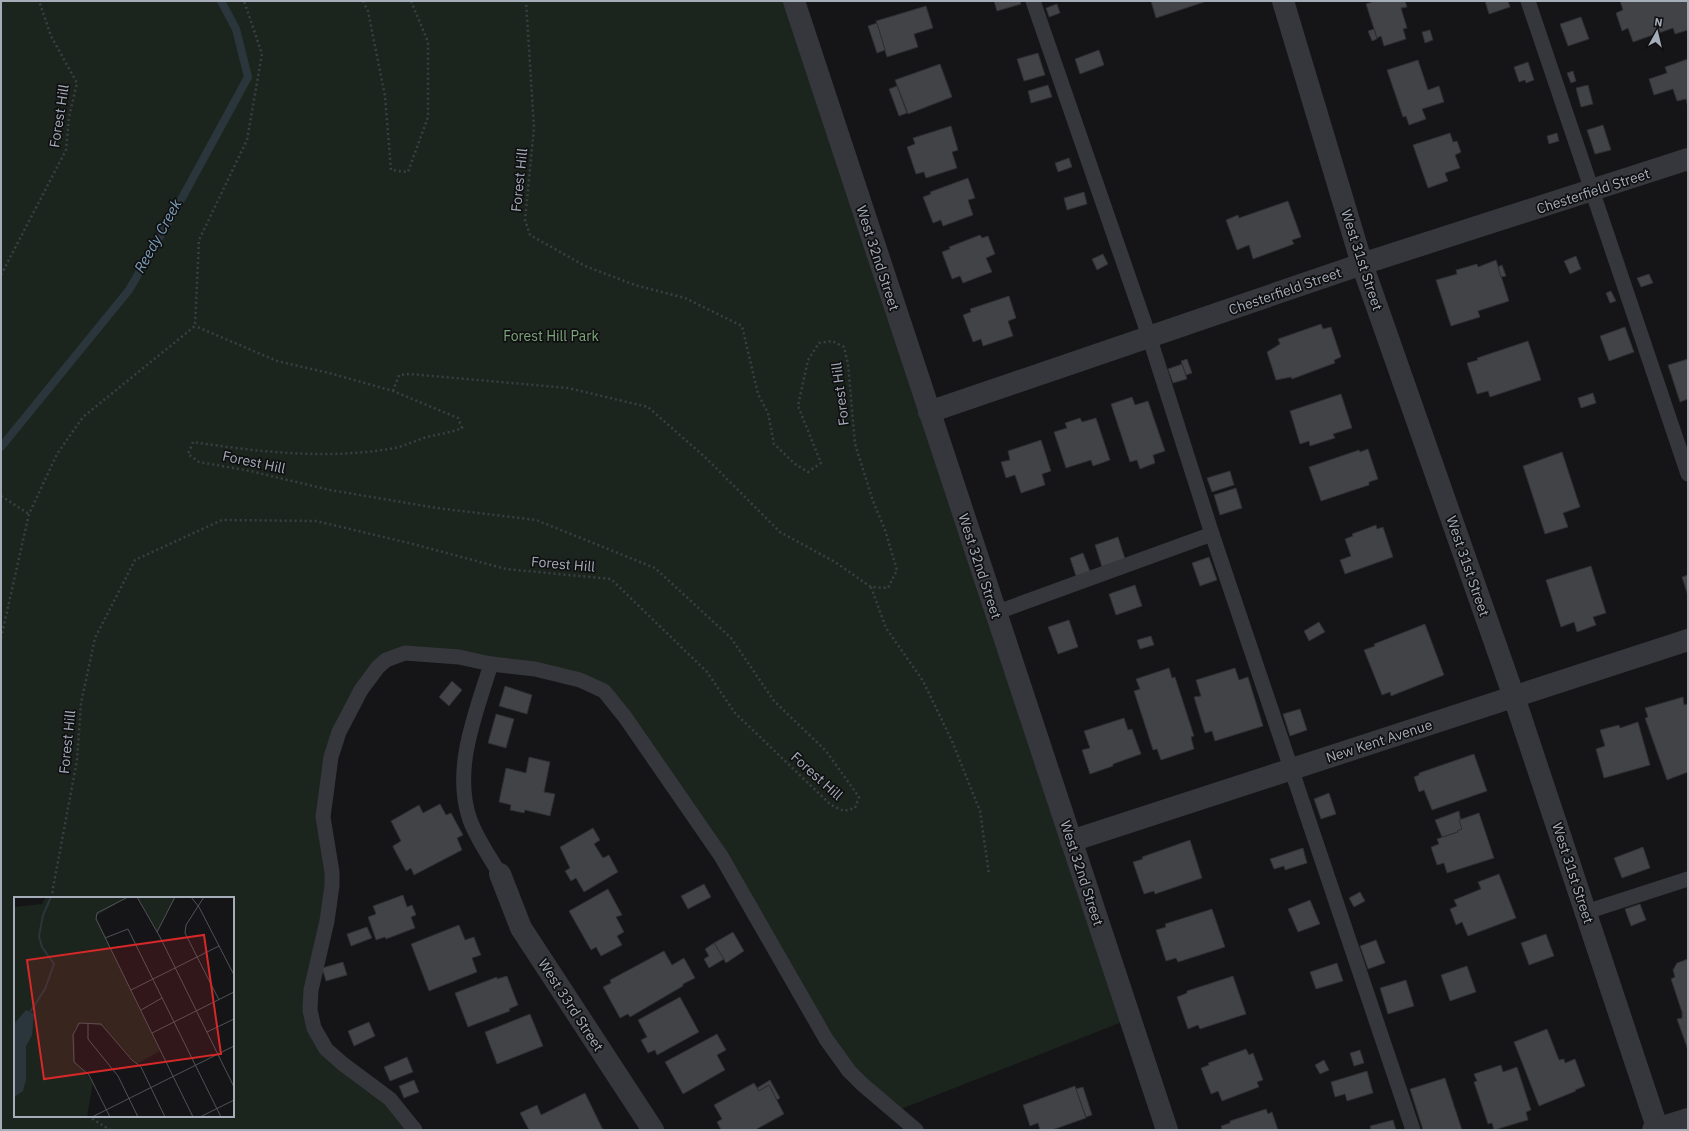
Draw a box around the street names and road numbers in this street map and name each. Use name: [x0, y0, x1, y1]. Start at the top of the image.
street label: Forest Hill: [45, 83, 73, 149]
street label: Forest Hill: [507, 147, 531, 213]
street label: Chesterfield Street: [1534, 164, 1652, 218]
street label: West 32nd Street: [853, 203, 903, 313]
street label: West 31st Street: [1337, 207, 1387, 313]
street label: Chesterfield Street: [1226, 263, 1344, 319]
street label: Forest Hill: [827, 361, 853, 427]
street label: Forest Hill: [221, 447, 287, 477]
street label: West 32nd Street: [955, 511, 1005, 621]
street label: West 31st Street: [1442, 513, 1494, 619]
street label: Forest Hill: [530, 552, 596, 576]
street label: Forest Hill: [55, 709, 79, 775]
street label: New Kent Avenue: [1324, 715, 1435, 767]
street label: Forest Hill: [787, 748, 847, 804]
street label: West 32nd Street: [1057, 818, 1107, 928]
street label: West 31st Street: [1548, 820, 1598, 926]
street label: West 33rd Street: [534, 955, 608, 1055]

